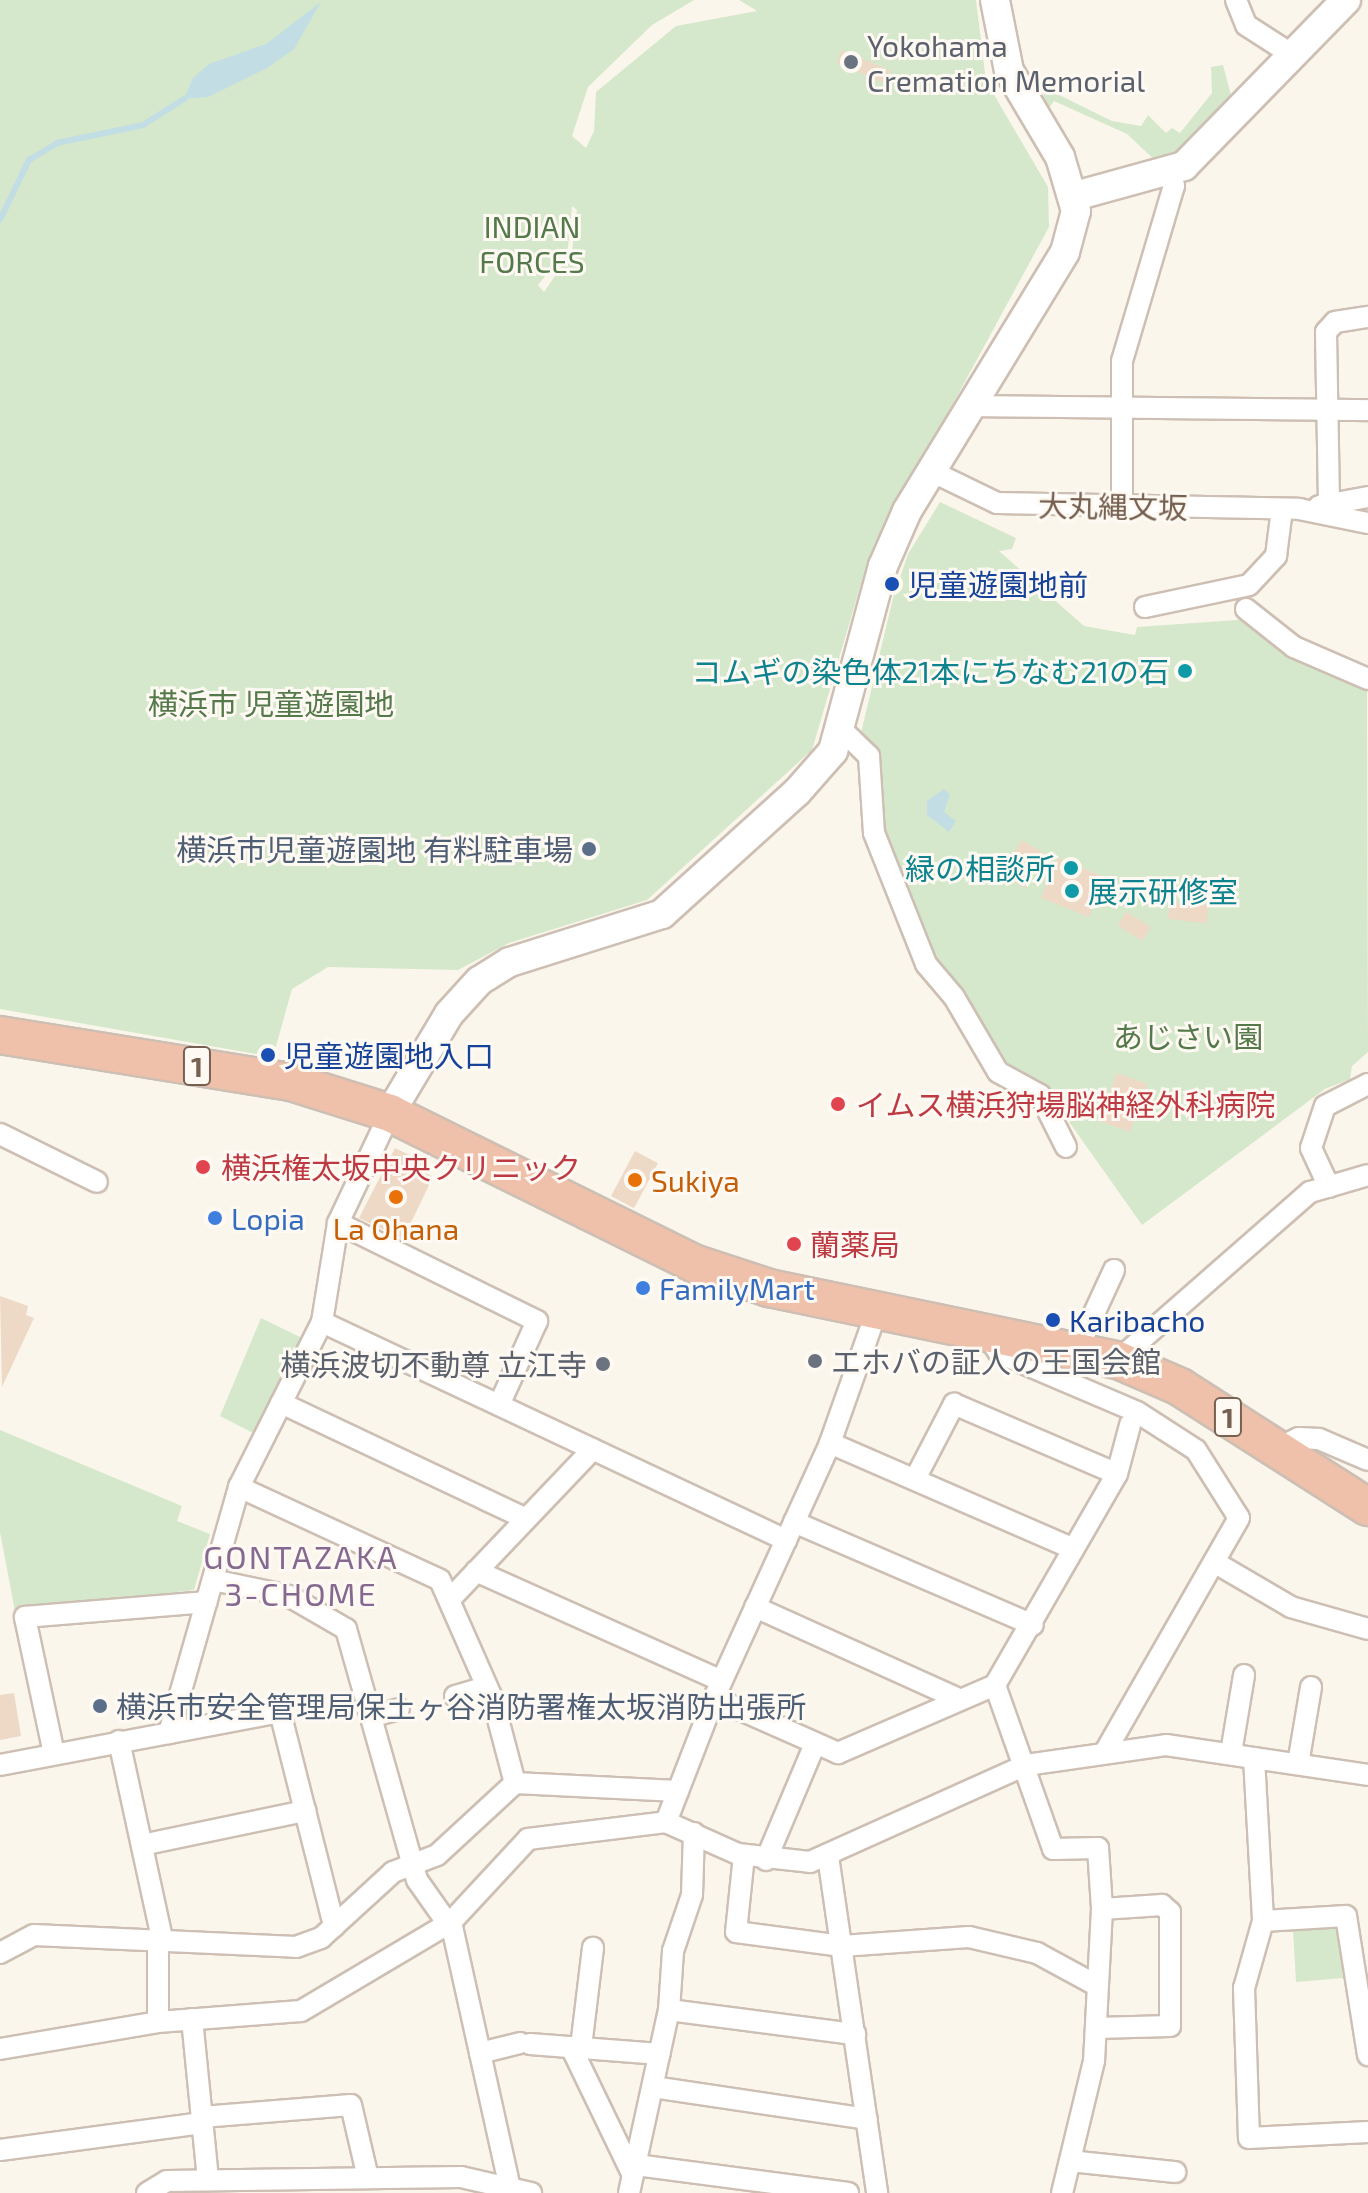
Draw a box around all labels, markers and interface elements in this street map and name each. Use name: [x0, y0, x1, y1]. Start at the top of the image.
place label: Yokohama Cremation Memorial: [867, 27, 1145, 98]
marker: Yokohama Cremation Memorial: [842, 53, 860, 71]
park label: INDIAN FORCES: [479, 208, 585, 278]
street label: 大丸縄文坂: [1038, 487, 1188, 525]
place label: 児童遊園地前: [908, 566, 1088, 602]
marker: 児童遊園地前: [883, 575, 901, 593]
place label: コムギの染色体21本にちなむ21の石: [691, 653, 1169, 689]
marker: コムギの染色体21本にちなむ21の石: [1176, 662, 1194, 680]
park label: 横浜市 児童遊園地: [148, 685, 394, 721]
place label: 横浜市児童遊園地 有料駐車場: [176, 831, 573, 867]
marker: 横浜市児童遊園地 有料駐車場: [580, 840, 598, 858]
place label: 緑の相談所: [905, 850, 1055, 886]
marker: 緑の相談所: [1062, 859, 1080, 877]
place label: 展示研修室: [1088, 873, 1238, 909]
marker: 展示研修室: [1063, 882, 1081, 900]
park label: あじさい園: [1113, 1018, 1263, 1054]
place label: 児童遊園地入口: [284, 1037, 494, 1073]
road number: 1: [181, 1042, 213, 1090]
marker: 児童遊園地入口: [259, 1046, 277, 1064]
place label: イムス横浜狩場脳神経外科病院: [856, 1086, 1276, 1122]
marker: イムス横浜狩場脳神経外科病院: [827, 1093, 849, 1115]
place label: 横浜権太坂中央クリニック: [221, 1149, 581, 1185]
marker: 横浜権太坂中央クリニック: [192, 1156, 214, 1178]
place label: Sukiya: [651, 1162, 740, 1198]
marker: Sukiya: [626, 1171, 644, 1189]
marker: La Ohana: [387, 1188, 405, 1206]
place label: Lopia: [231, 1200, 305, 1236]
marker: Lopia: [206, 1209, 224, 1227]
place label: La Ohana: [333, 1210, 459, 1246]
place label: 蘭薬局: [810, 1226, 900, 1262]
marker: 蘭薬局: [785, 1235, 803, 1253]
place label: FamilyMart: [659, 1270, 815, 1306]
marker: FamilyMart: [634, 1279, 652, 1297]
place label: Karibacho: [1069, 1302, 1205, 1338]
marker: Karibacho: [1044, 1311, 1062, 1329]
place label: エホバの証人の王国会館: [831, 1343, 1161, 1379]
place label: 横浜波切不動尊 立江寺: [280, 1346, 587, 1382]
marker: エホバの証人の王国会館: [806, 1352, 824, 1370]
marker: 横浜波切不動尊 立江寺: [594, 1355, 612, 1373]
road number: 1: [1212, 1393, 1244, 1441]
district label: GONTAZAKA 3-CHOME: [203, 1538, 399, 1613]
place label: 横浜市安全管理局保土ヶ谷消防署権太坂消防出張所: [116, 1688, 806, 1724]
marker: 横浜市安全管理局保土ヶ谷消防署権太坂消防出張所: [91, 1697, 109, 1715]

